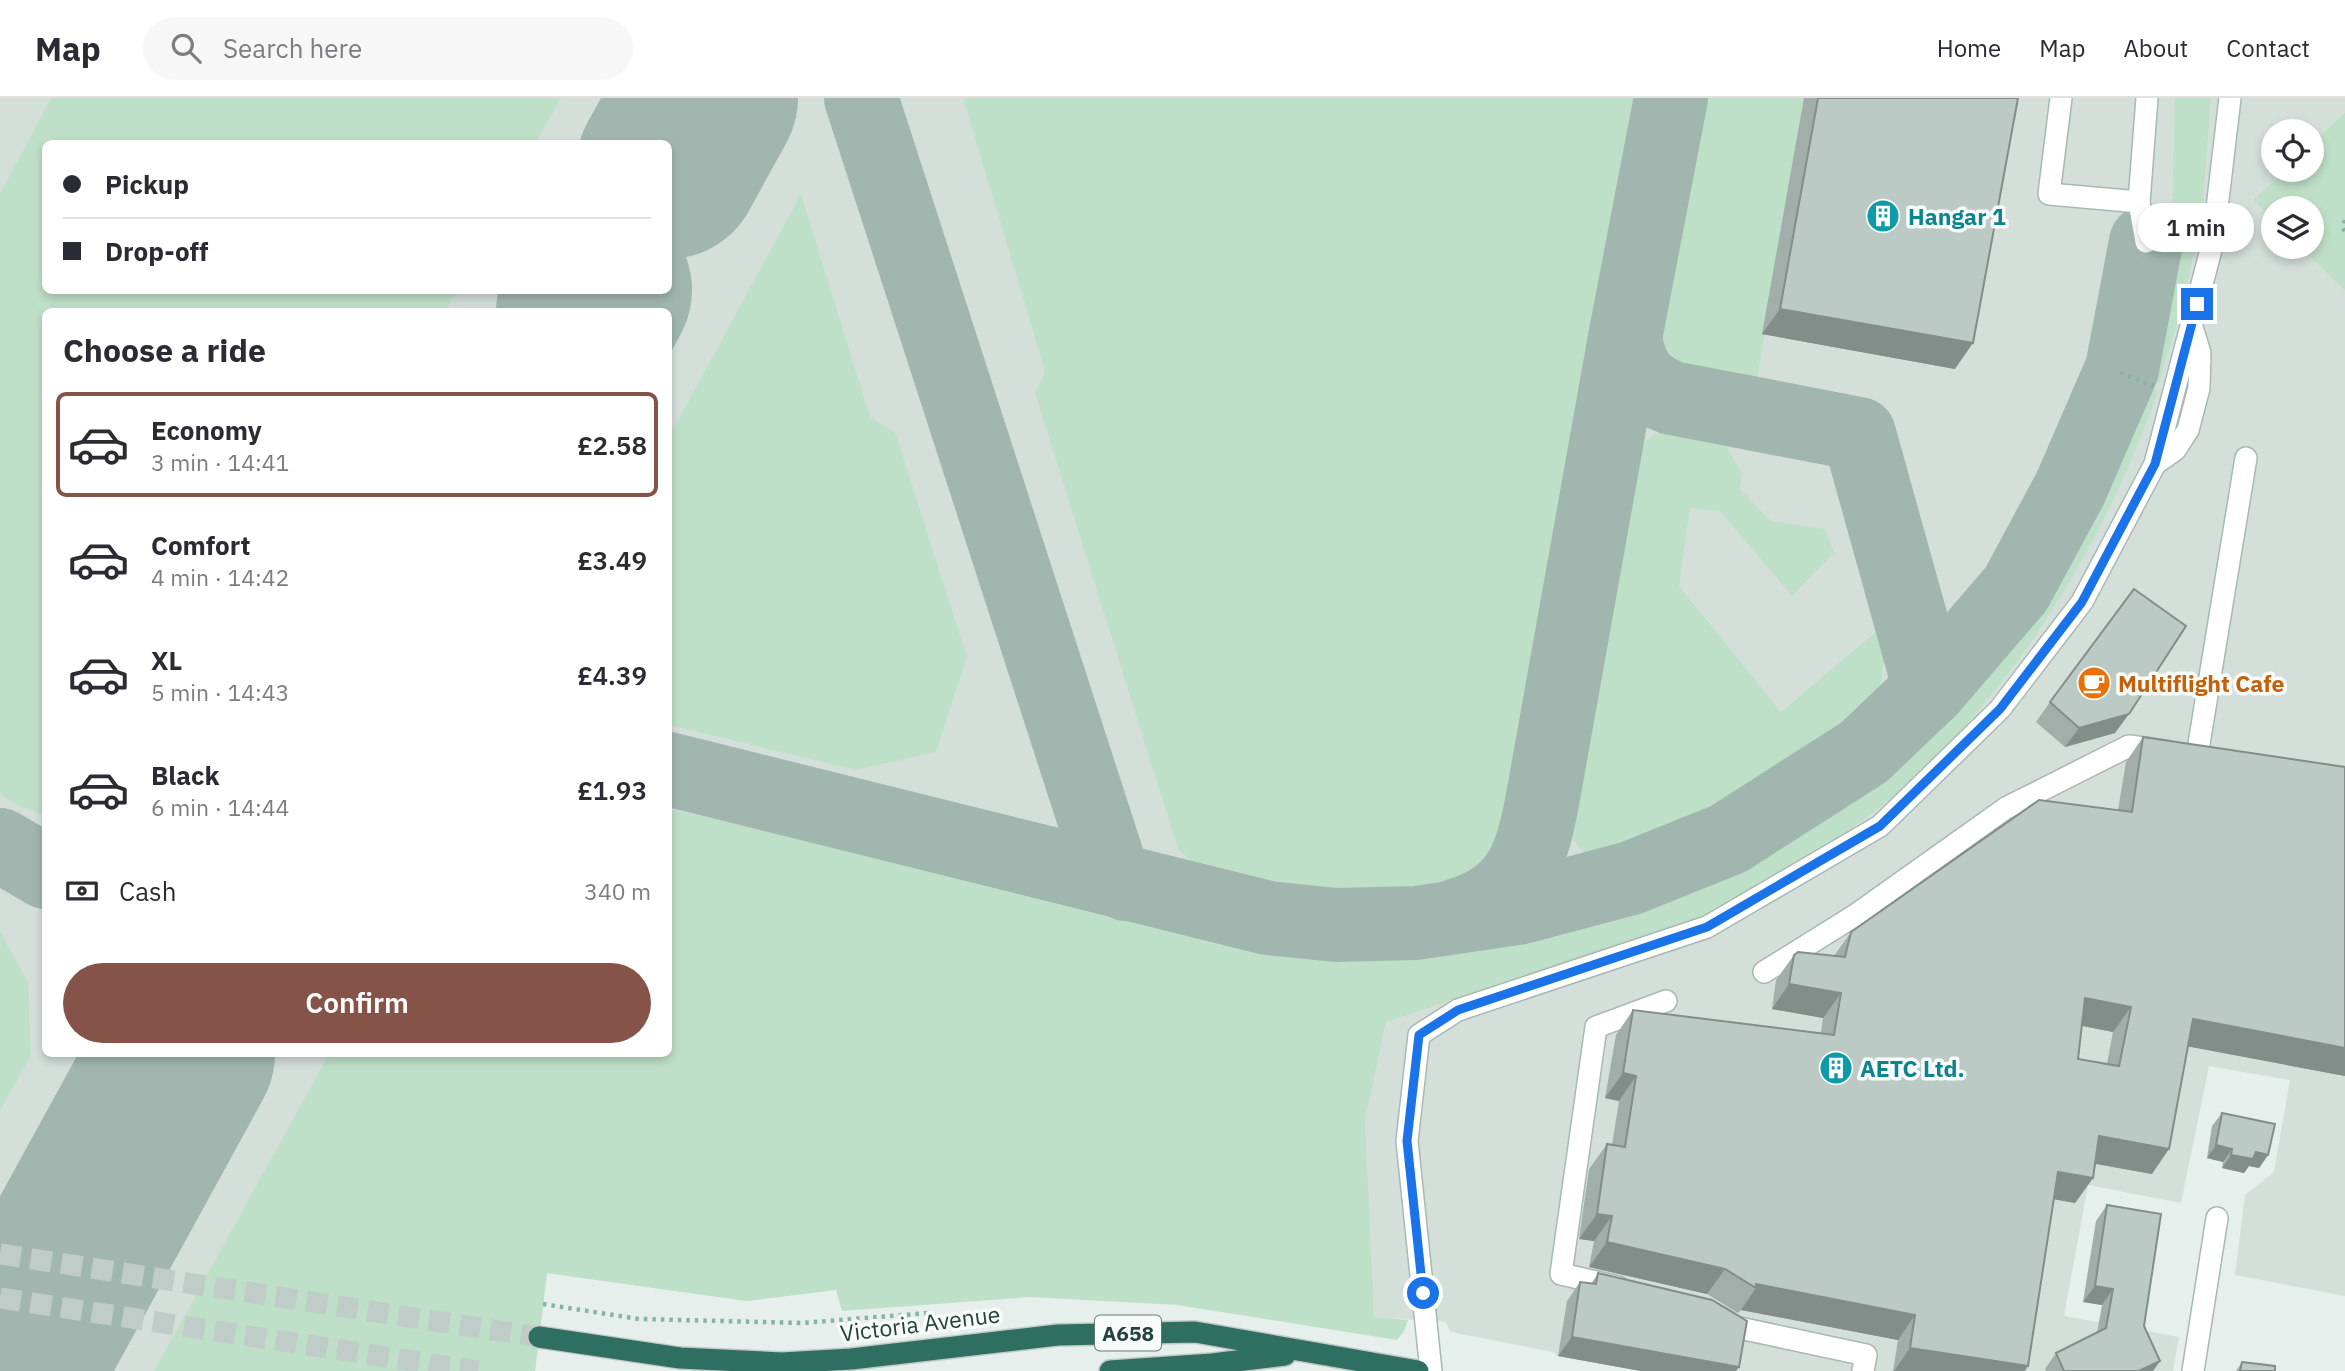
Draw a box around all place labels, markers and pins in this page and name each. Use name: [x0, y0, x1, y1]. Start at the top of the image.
building icon: Hangar 1: [1864, 197, 1902, 235]
place label: Hangar 1: [1908, 201, 2006, 231]
cafe icon: Multiflight Cafe: [2075, 664, 2113, 702]
place label: Multiflight Cafe: [2118, 668, 2285, 698]
building icon: AETC Ltd.: [1817, 1049, 1855, 1087]
place label: AETC Ltd.: [1860, 1053, 1965, 1083]

